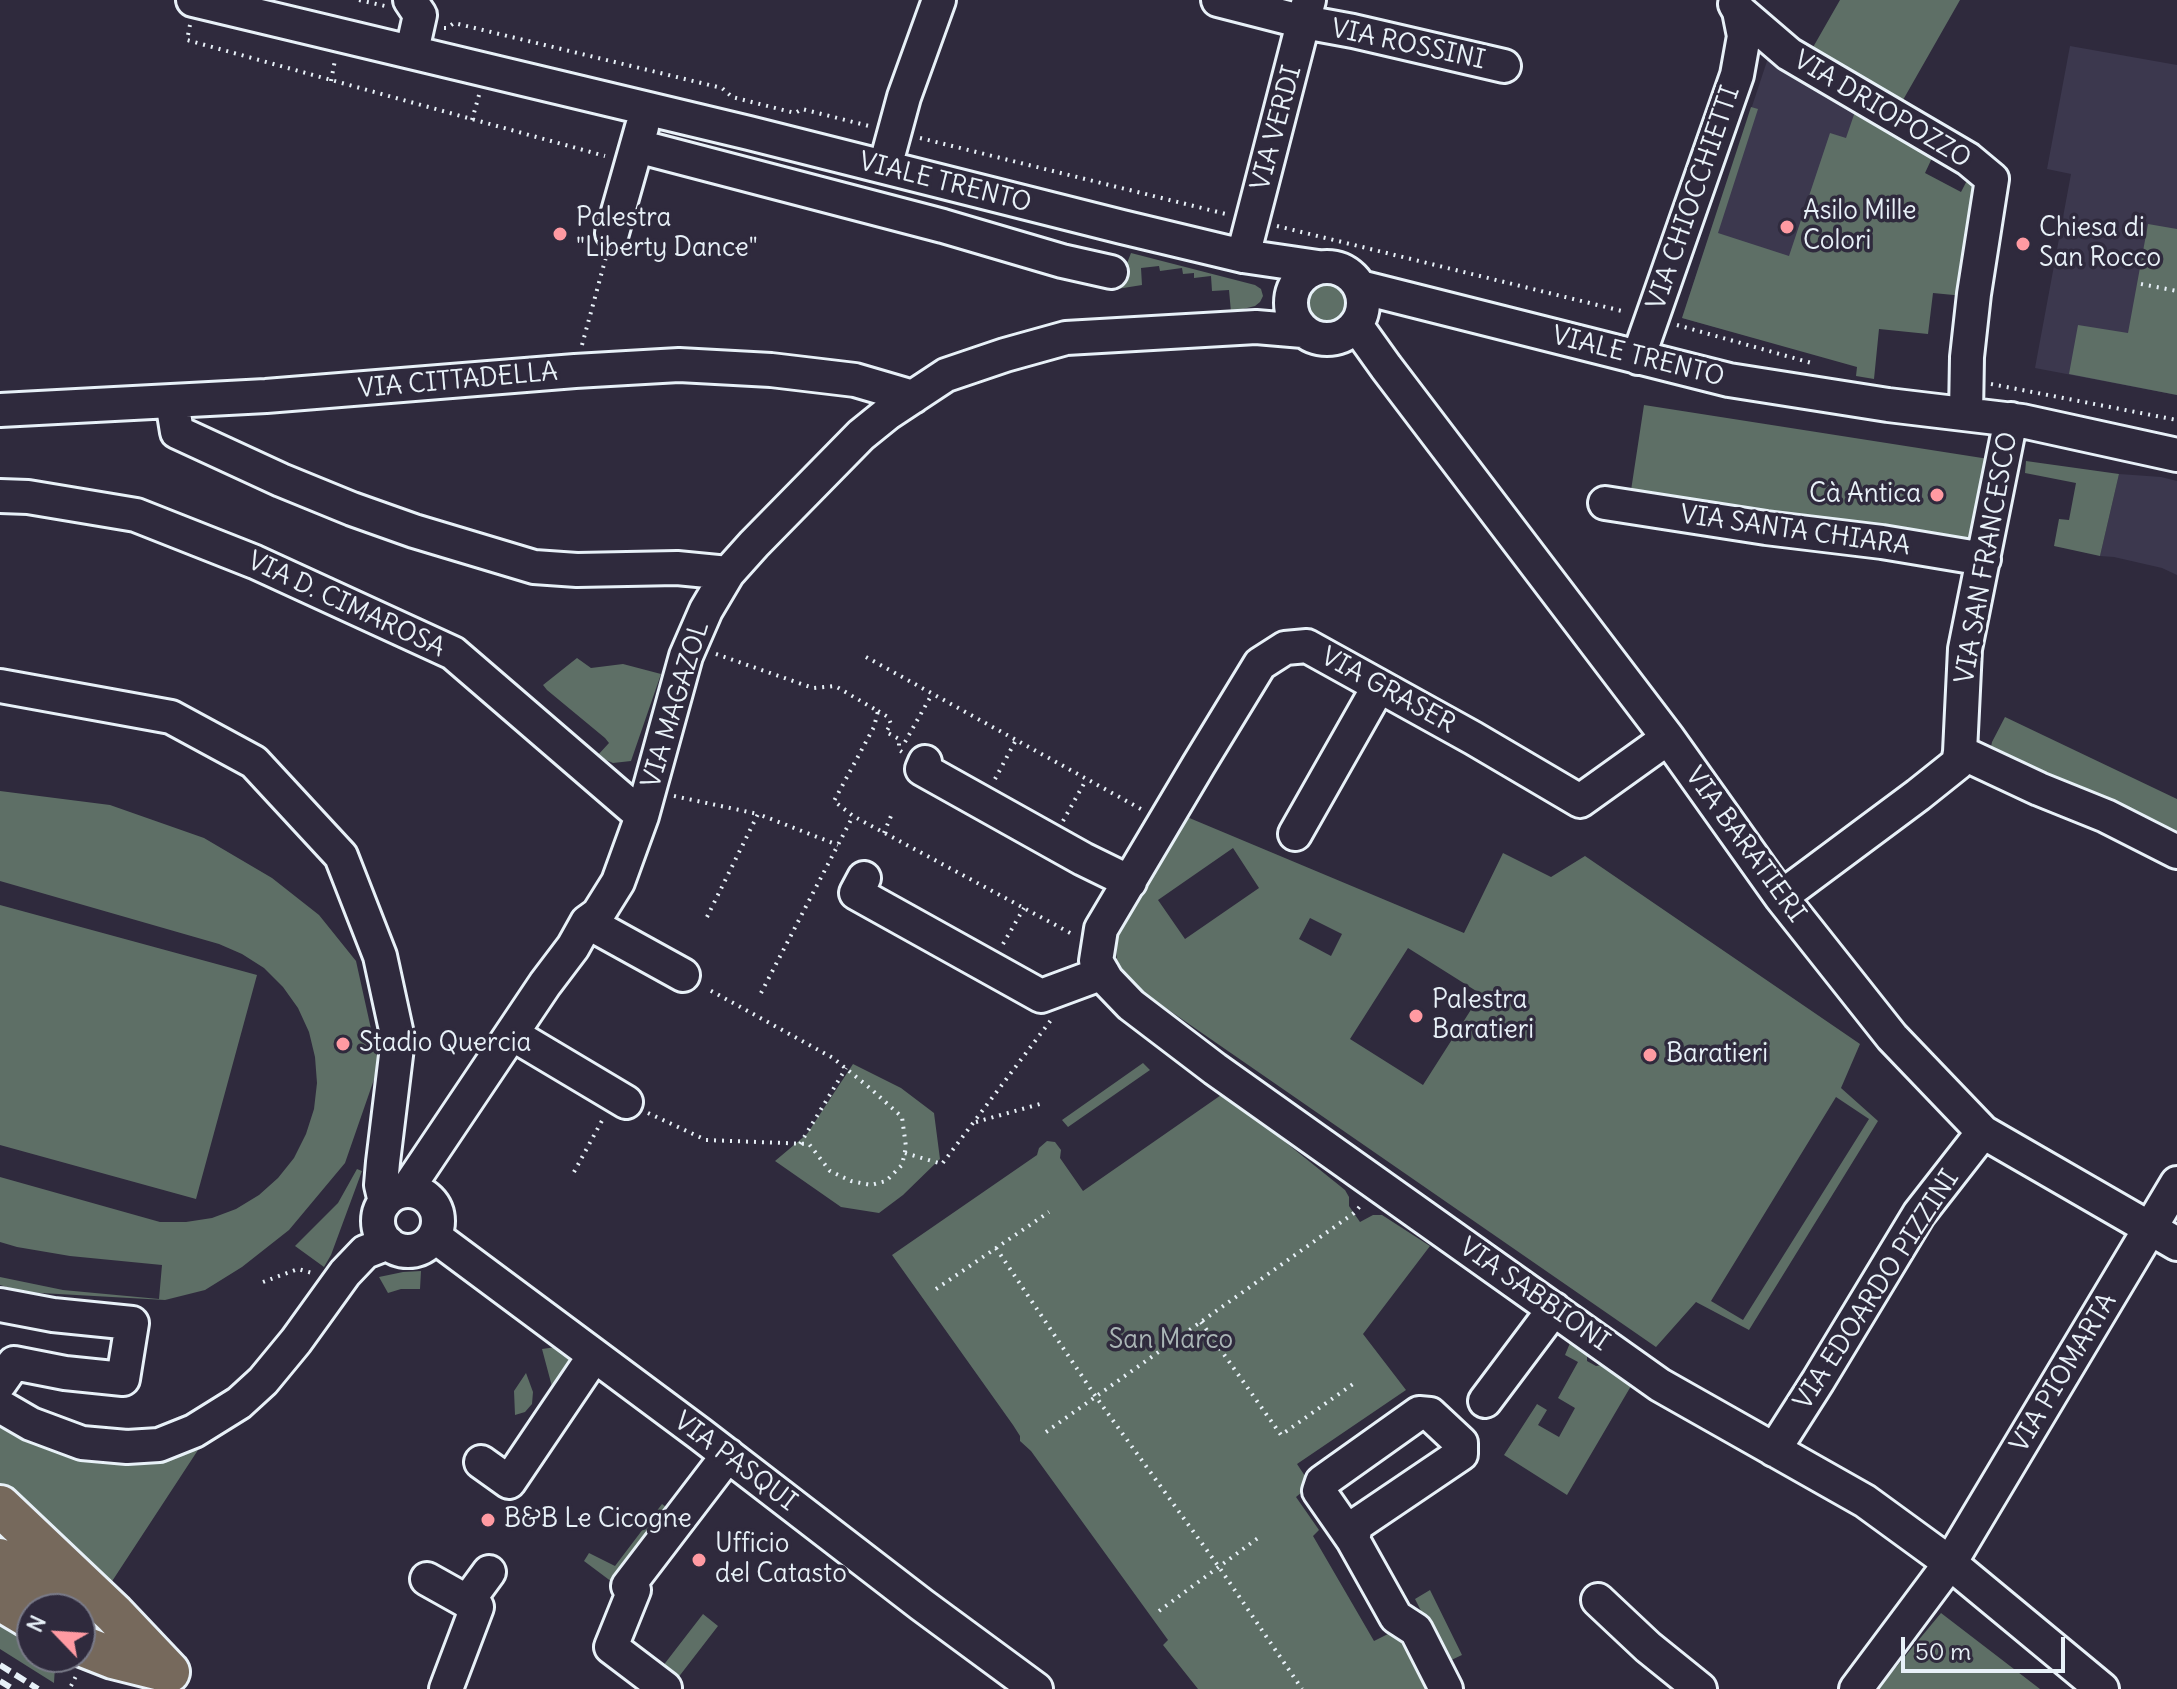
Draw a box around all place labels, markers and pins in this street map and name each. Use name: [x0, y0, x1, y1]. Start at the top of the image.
place label: Asilo Mille Colori: [1803, 196, 1916, 258]
place label: Palestra "Liberty Dance": [576, 203, 758, 264]
place label: Chiesa di San Rocco: [2039, 213, 2161, 274]
marker: Asilo Mille Colori: [1778, 218, 1796, 236]
marker: Palestra "Liberty Dance": [551, 225, 569, 243]
marker: Chiesa di San Rocco: [2014, 235, 2032, 253]
place label: Cà Antica: [1809, 479, 1921, 511]
marker: Cà Antica: [1928, 486, 1946, 504]
place label: Palestra Baratieri: [1432, 985, 1534, 1046]
marker: Palestra Baratieri: [1407, 1007, 1425, 1025]
place label: Stadio Quercia: [359, 1028, 531, 1060]
marker: Stadio Quercia: [334, 1035, 352, 1053]
place label: Baratieri: [1666, 1039, 1768, 1071]
marker: Baratieri: [1641, 1046, 1659, 1064]
place label: B&B Le Cicogne: [504, 1504, 692, 1536]
marker: B&B Le Cicogne: [479, 1511, 497, 1529]
place label: Ufficio del Catasto: [715, 1529, 847, 1590]
marker: Ufficio del Catasto: [690, 1551, 708, 1569]

